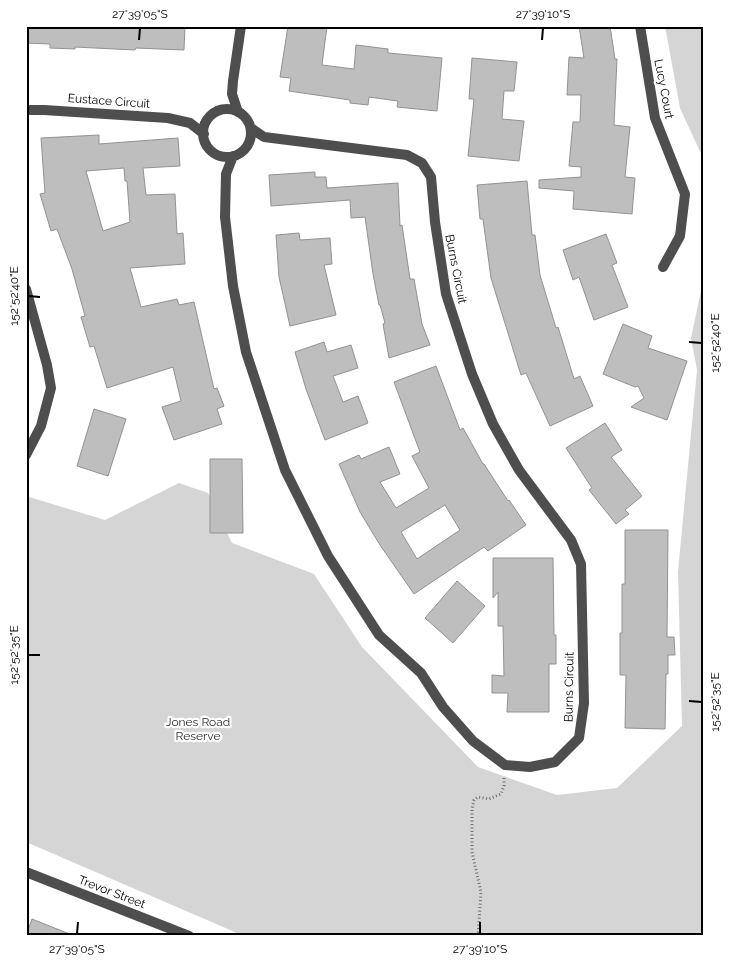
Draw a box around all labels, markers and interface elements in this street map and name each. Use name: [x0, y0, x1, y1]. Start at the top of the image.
text: 27°39'05"S: [112, 7, 168, 21]
text: 27°39'10"S: [516, 7, 570, 21]
street label: Lucy Court: [651, 58, 677, 120]
street label: Eustace Circuit: [67, 91, 151, 111]
street label: Burns Circuit: [442, 233, 470, 305]
text: 152°52'40"E: [7, 266, 21, 326]
text: 152°52'40"E: [708, 313, 722, 373]
text: 152°52'35"E: [7, 625, 21, 685]
street label: Burns Circuit: [561, 652, 577, 722]
text: 152°52'35"E: [708, 672, 722, 732]
park label: Jones Road Reserve: [166, 715, 230, 743]
street label: Trevor Street: [76, 873, 148, 911]
text: 27°39'05"S: [49, 942, 105, 956]
text: 27°39'10"S: [453, 942, 507, 956]

